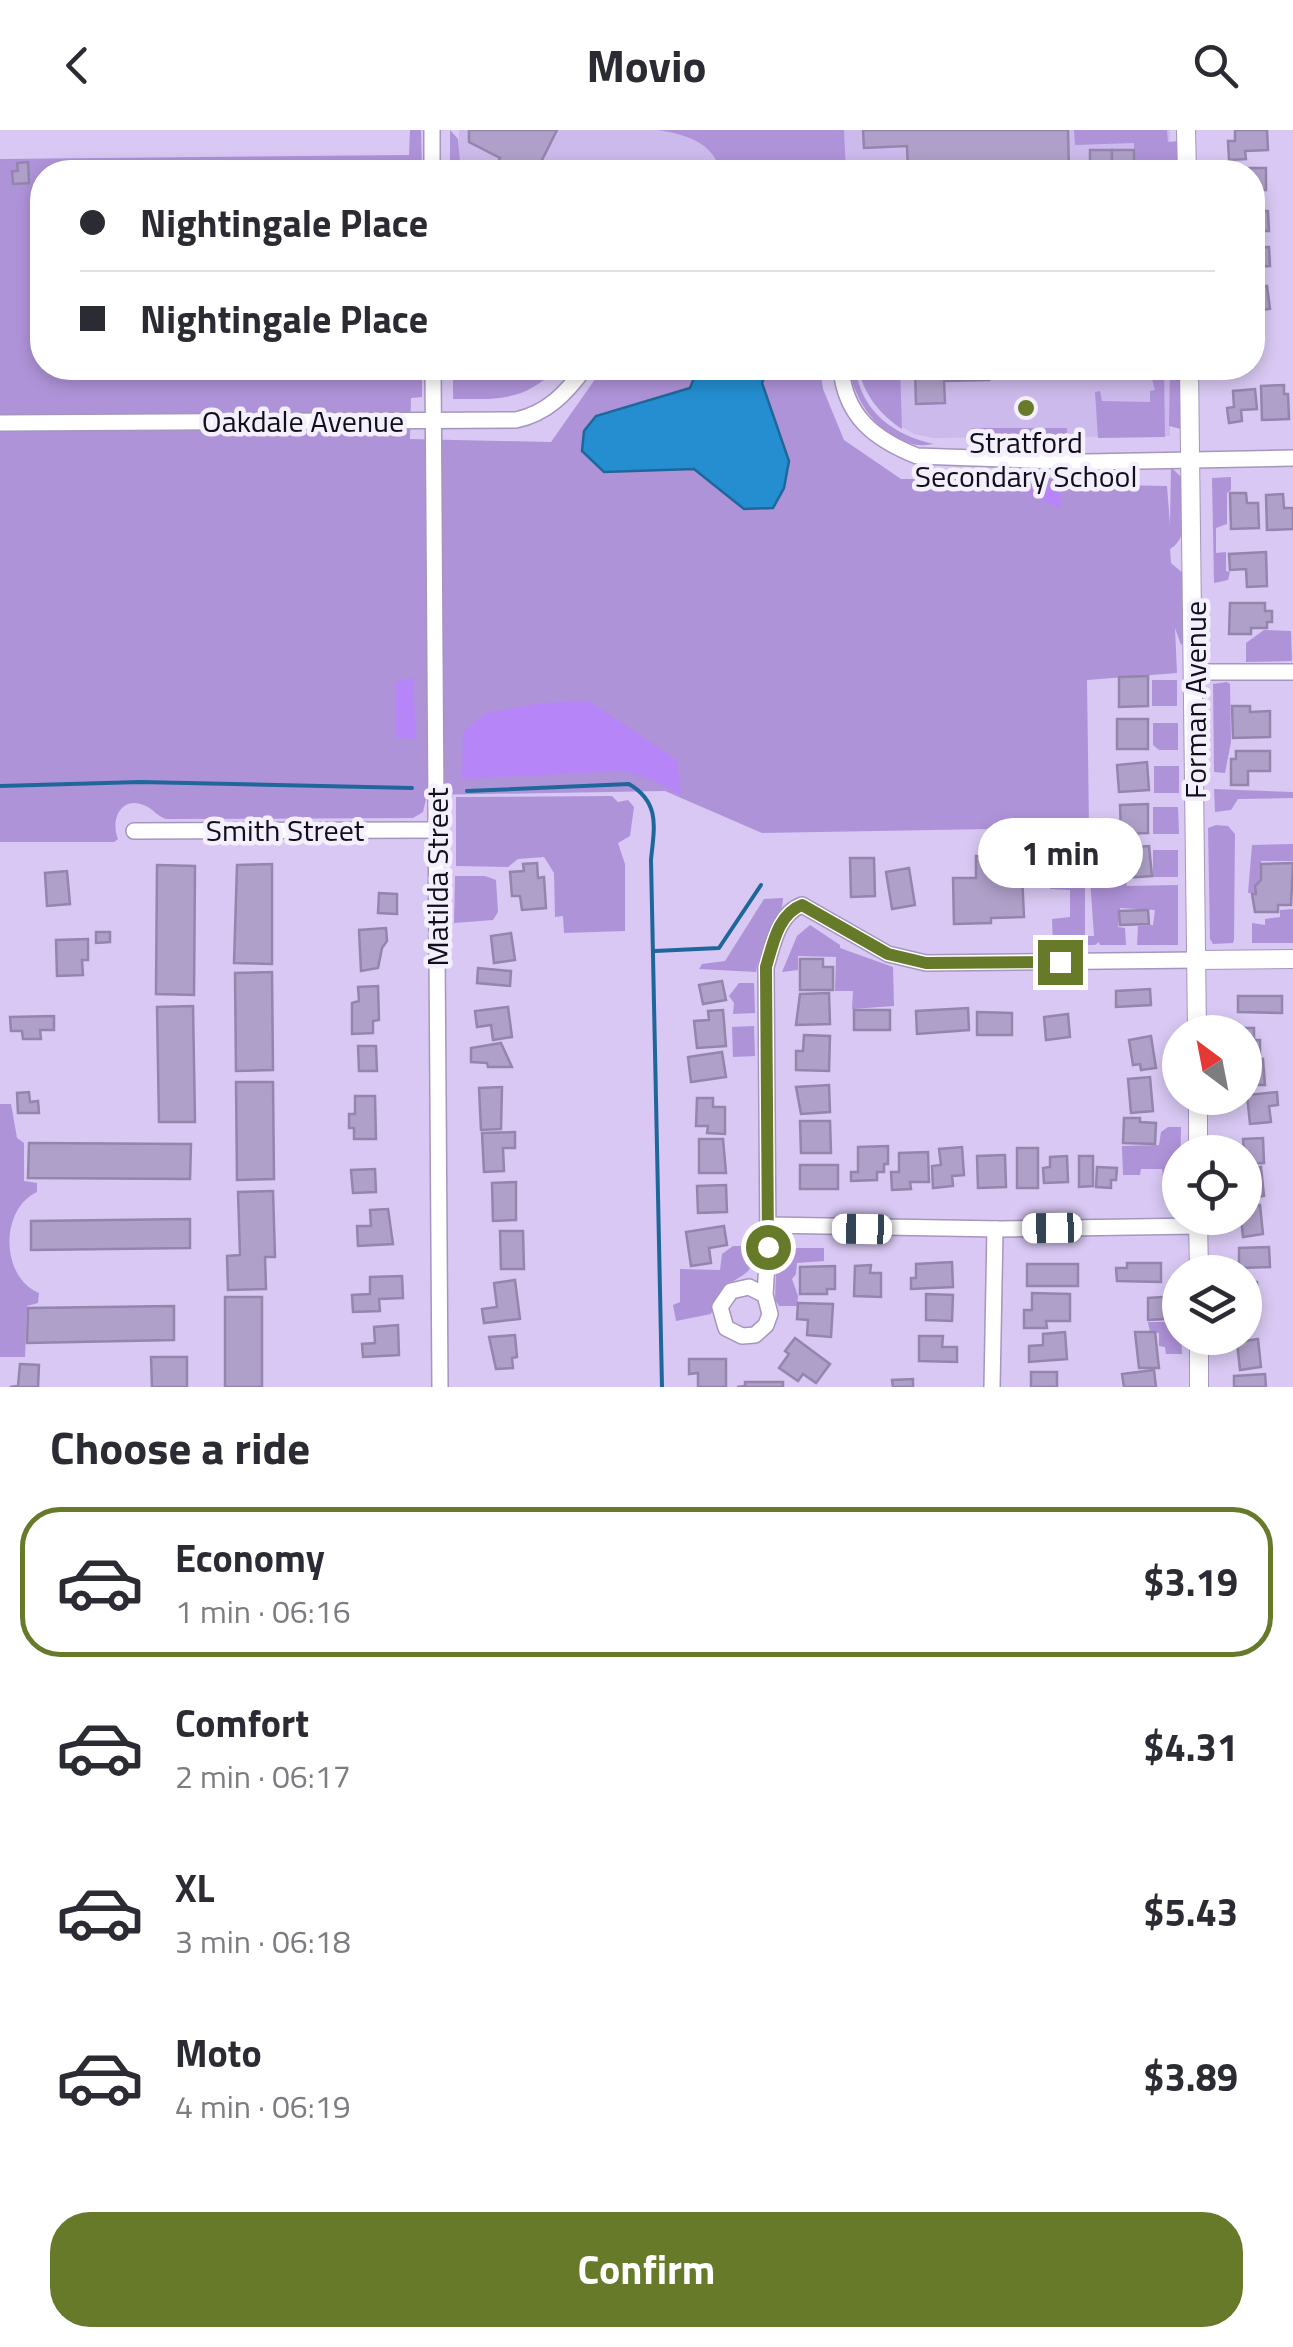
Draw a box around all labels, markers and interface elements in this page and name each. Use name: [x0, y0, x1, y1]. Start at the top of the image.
text: Movio: [587, 31, 706, 99]
icon: back: [50, 38, 105, 93]
icon: search: [1188, 38, 1243, 93]
text: Nightingale Place: [140, 194, 428, 252]
text: Nightingale Place: [140, 290, 428, 348]
marker: Stratford Secondary School: [1015, 397, 1037, 419]
street label: Oakdale Avenue: [202, 398, 404, 444]
place label: Stratford Secondary School: [915, 419, 1137, 499]
street label: Forman Avenue: [1172, 601, 1218, 799]
street label: Matilda Street: [414, 787, 460, 967]
street label: Smith Street: [206, 807, 365, 853]
callout: 1 min: [978, 817, 1142, 887]
text: 1 min: [1022, 829, 1099, 877]
route end: [1038, 940, 1083, 985]
north arrow: [1162, 1015, 1262, 1115]
map controls: [1162, 1015, 1262, 1355]
button: locate: [1162, 1135, 1262, 1235]
car: [1022, 1212, 1082, 1244]
car: [832, 1213, 892, 1245]
route start: [746, 1225, 791, 1270]
button: layers: [1162, 1255, 1262, 1355]
text: Choose a ride: [50, 1413, 310, 1481]
text: Economy: [175, 1529, 325, 1587]
icon: car: [55, 1537, 145, 1627]
text: $3.19: [1143, 1553, 1238, 1611]
text: 1 min · 06:16: [175, 1587, 351, 1635]
text: Comfort: [175, 1694, 309, 1752]
icon: car: [55, 1702, 145, 1792]
text: $4.31: [1143, 1718, 1238, 1776]
text: 2 min · 06:17: [175, 1752, 351, 1800]
text: XL: [175, 1859, 215, 1917]
icon: car: [55, 1867, 145, 1957]
text: $5.43: [1143, 1883, 1238, 1941]
text: 3 min · 06:18: [175, 1917, 351, 1965]
text: Moto: [175, 2024, 262, 2082]
icon: car: [55, 2032, 145, 2122]
text: $3.89: [1143, 2048, 1238, 2106]
text: 4 min · 06:19: [175, 2082, 351, 2130]
button: Confirm: [50, 2212, 1243, 2327]

